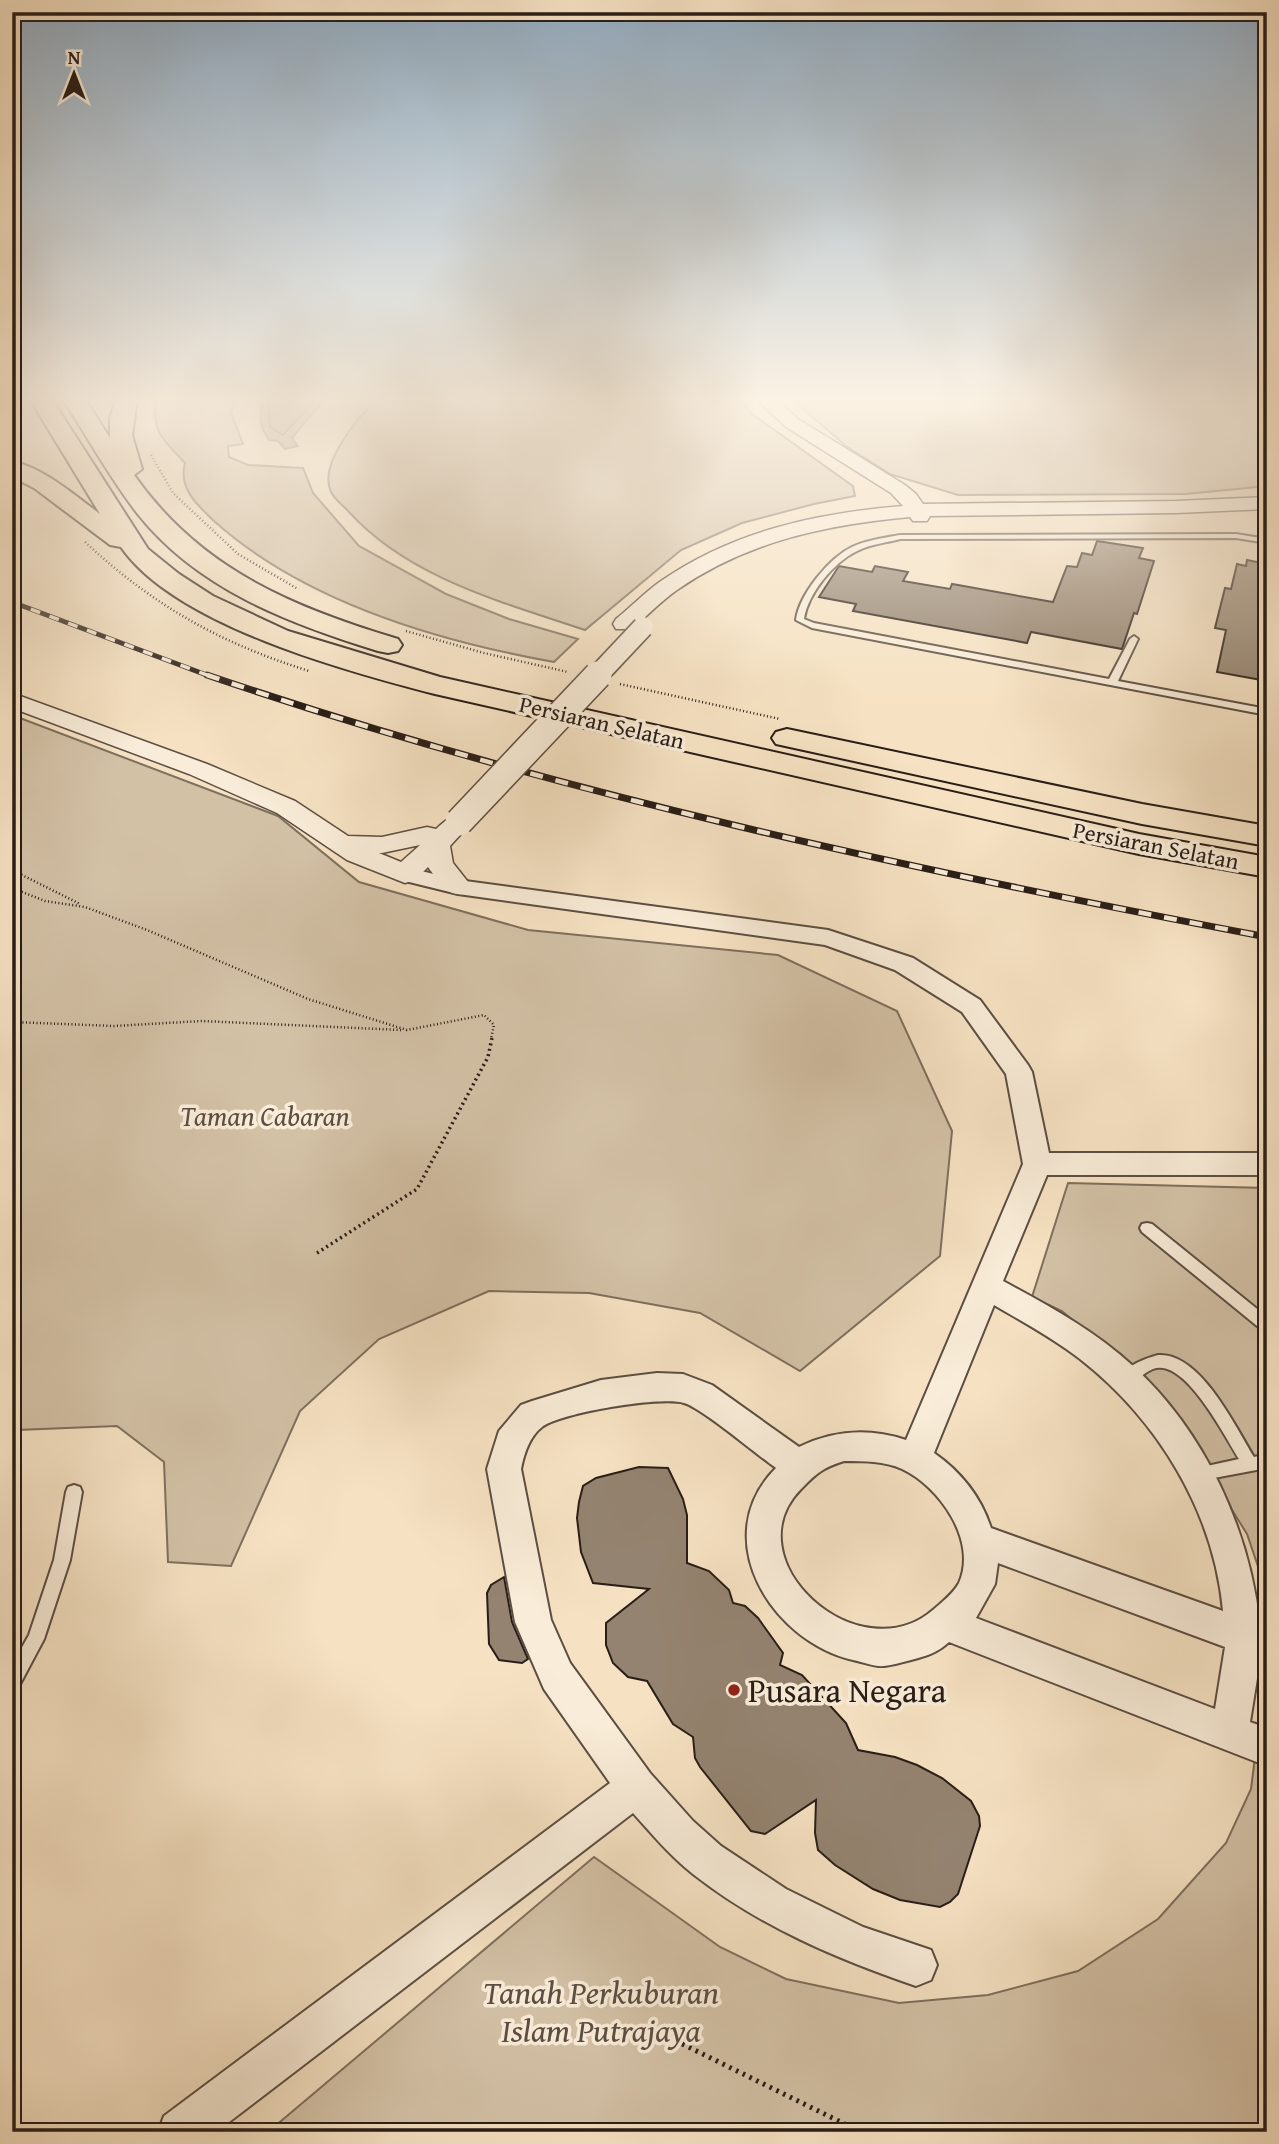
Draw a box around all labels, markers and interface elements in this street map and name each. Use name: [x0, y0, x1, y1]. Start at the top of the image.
north arrow: [38, 38, 108, 108]
text: N: [68, 43, 81, 71]
street label: Persiaran Selatan: [516, 687, 688, 757]
street label: Persiaran Selatan: [1070, 813, 1242, 877]
park label: Taman Cabaran: [180, 1095, 350, 1136]
place label: Pusara Negara: [748, 1666, 947, 1714]
marker: Pusara Negara: [726, 1682, 742, 1698]
park label: Tanah Perkuburan Islam Putrajaya: [483, 1968, 719, 2054]

